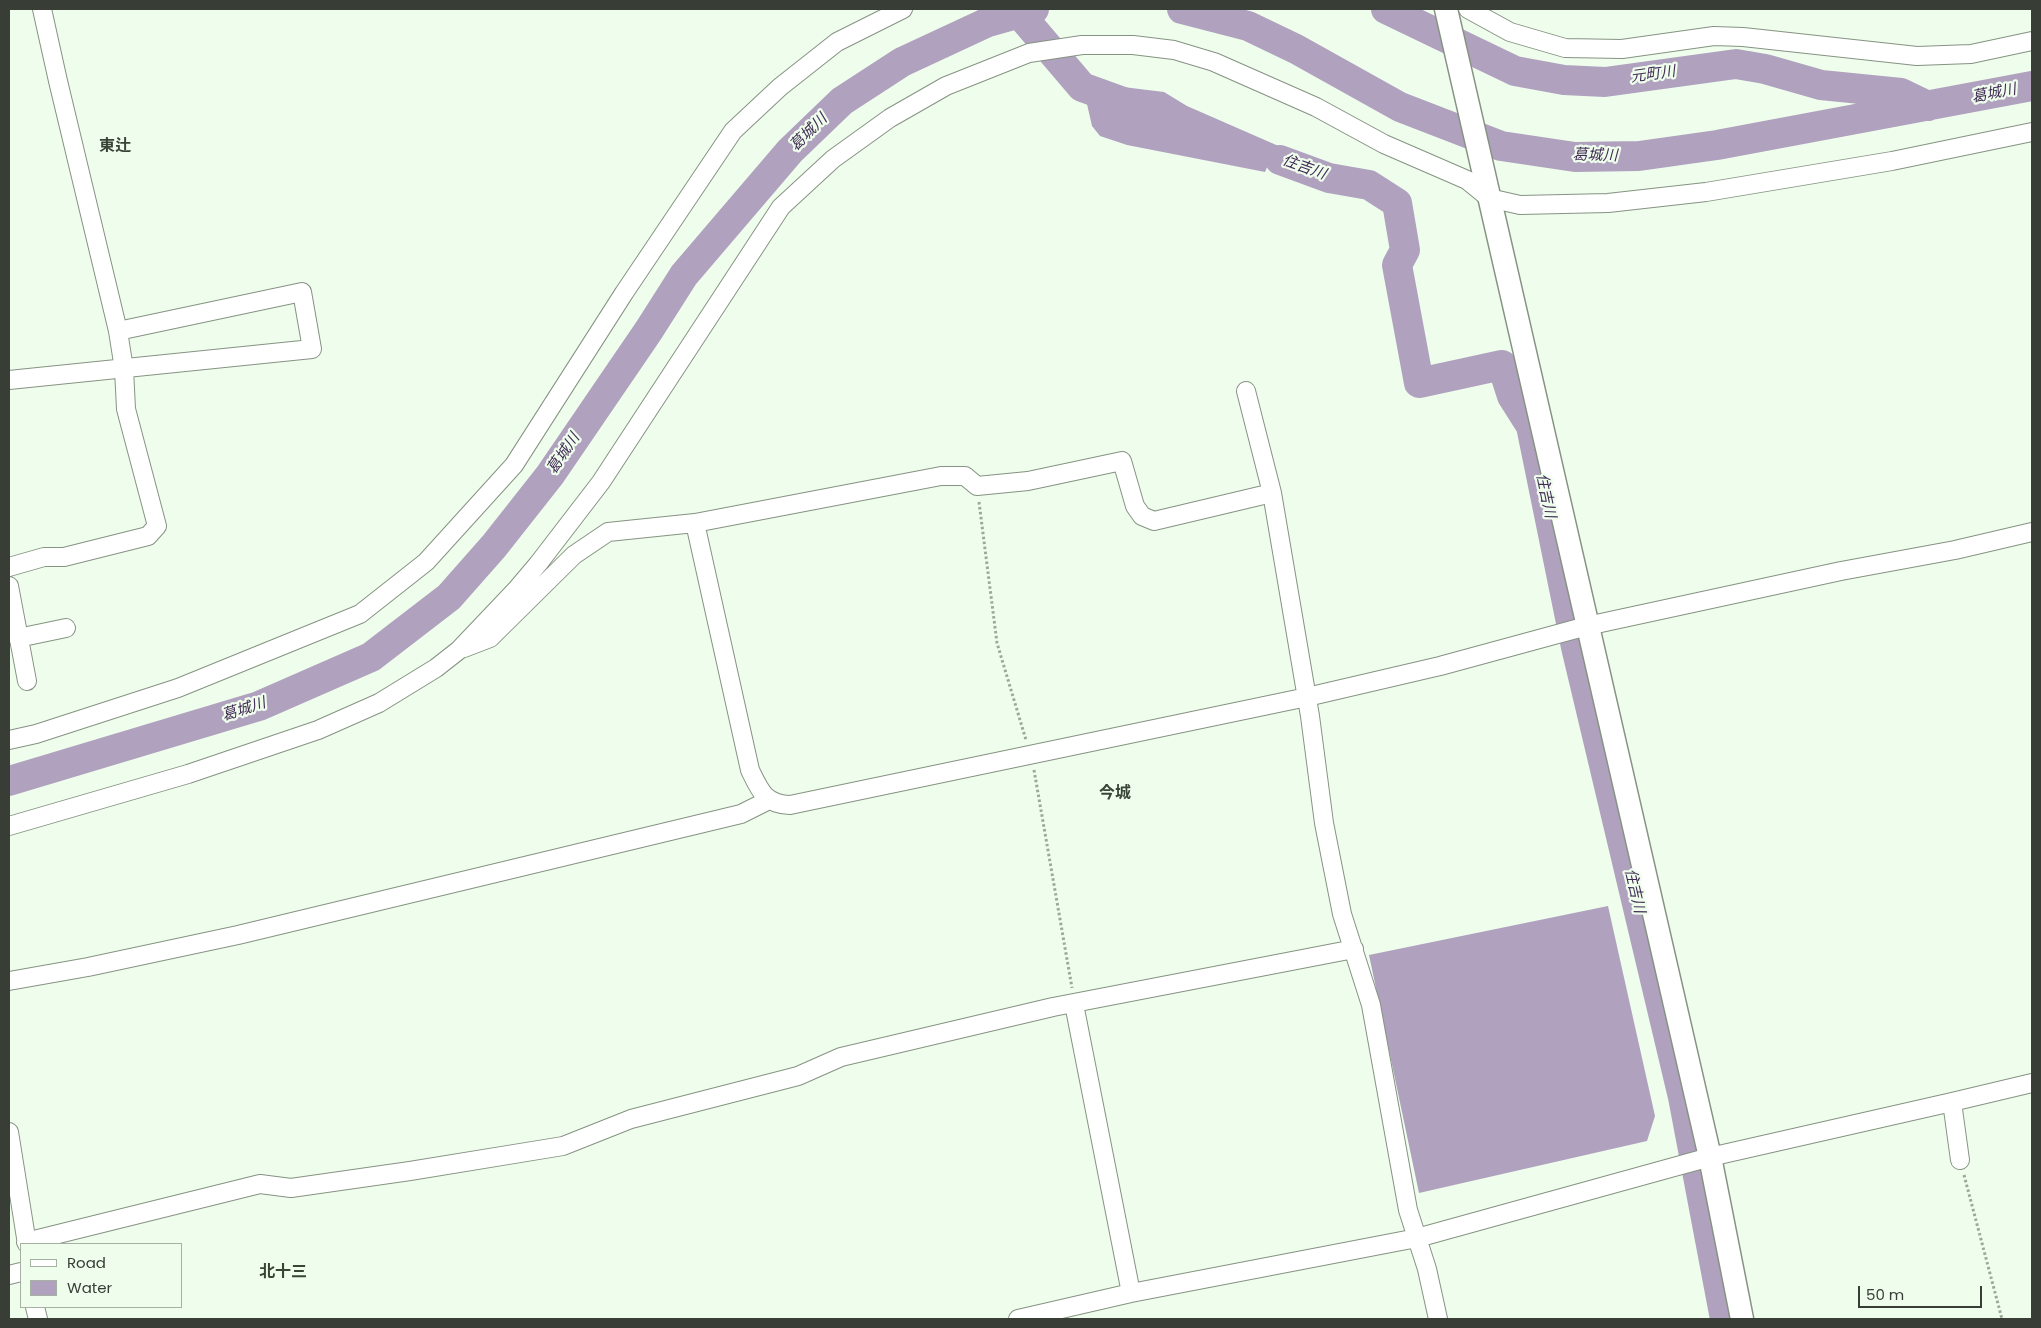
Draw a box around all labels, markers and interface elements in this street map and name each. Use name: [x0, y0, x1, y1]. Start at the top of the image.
water label: 元町川: [1629, 63, 1677, 87]
water label: 葛城川: [1970, 81, 2018, 107]
water label: 葛城川: [787, 111, 831, 155]
district label: 東辻: [99, 137, 131, 157]
water label: 葛城川: [1572, 147, 1618, 165]
water label: 住吉川: [1280, 152, 1328, 184]
water label: 葛城川: [544, 430, 584, 478]
water label: 住吉川: [1532, 472, 1558, 520]
water label: 葛城川: [220, 694, 268, 726]
district label: 今城: [1099, 784, 1131, 804]
water label: 住吉川: [1620, 867, 1648, 915]
legend: [20, 1243, 182, 1308]
text: Road: [67, 1252, 106, 1273]
district label: 北十三: [259, 1263, 307, 1283]
scale bar: [1861, 1276, 1985, 1308]
text: Water: [67, 1277, 112, 1298]
text: 50 m: [1866, 1284, 1904, 1305]

